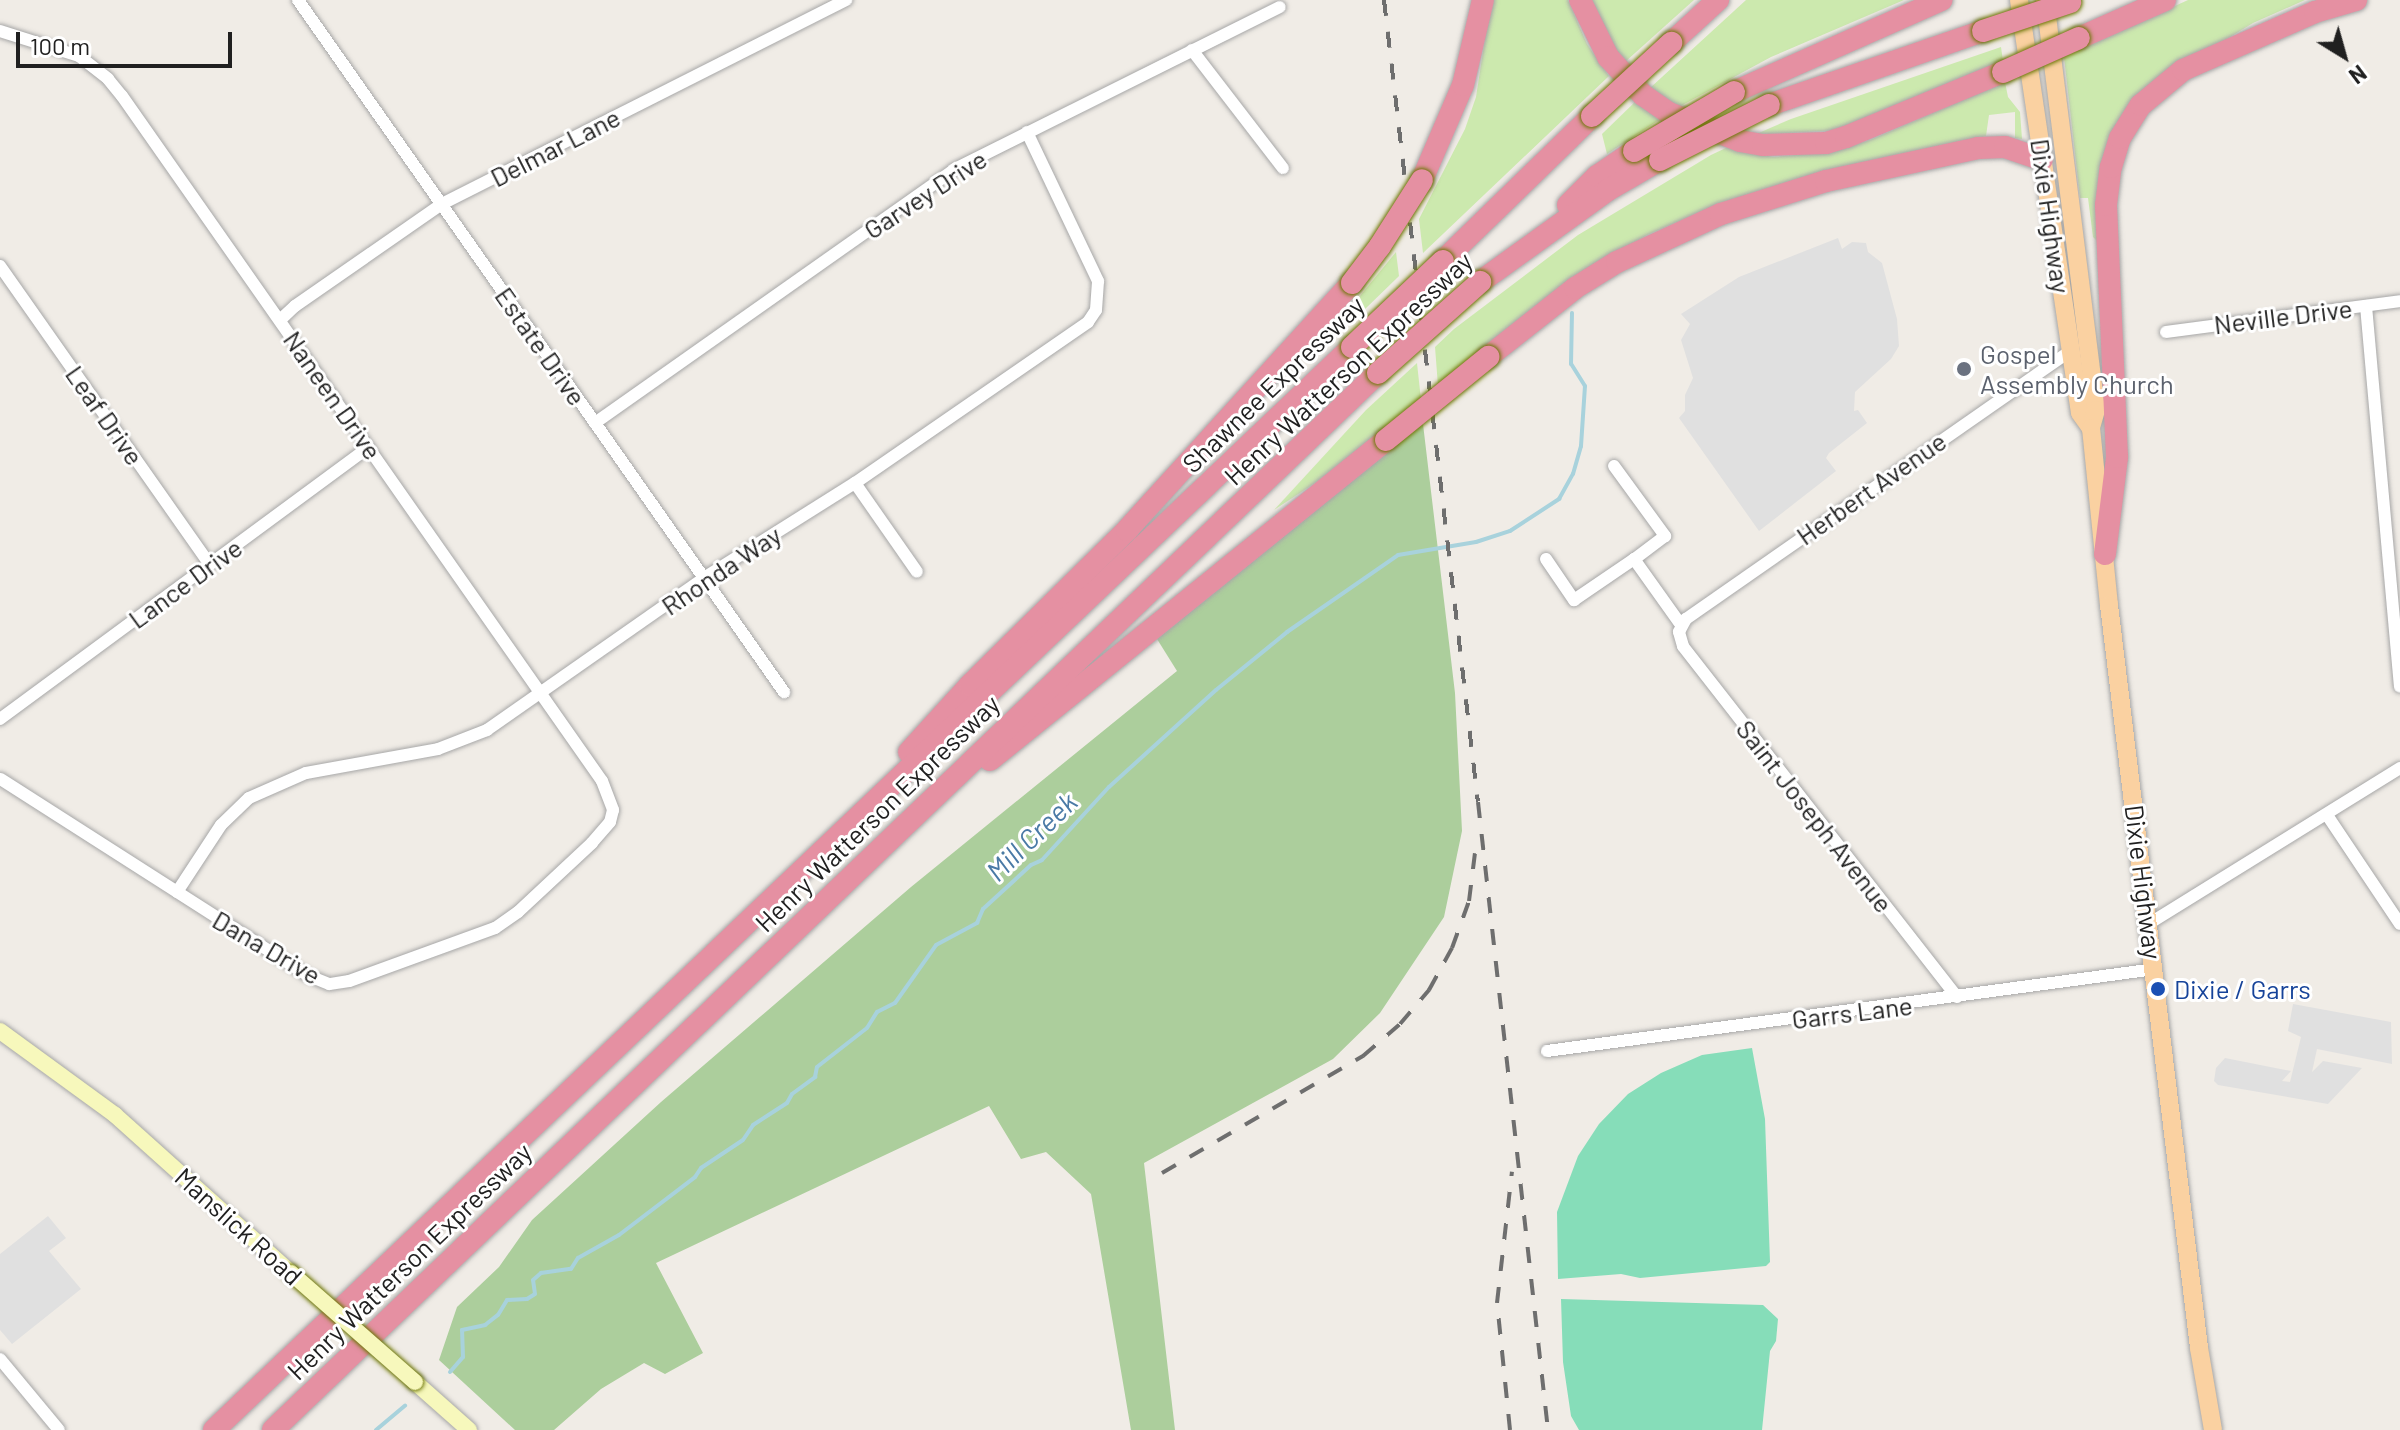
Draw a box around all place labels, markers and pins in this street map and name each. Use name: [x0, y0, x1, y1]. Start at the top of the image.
place label: Gospel Assembly Church: [1980, 338, 2174, 400]
marker: Gospel Assembly Church: [1955, 360, 1973, 378]
place label: Dixie / Garrs: [2174, 973, 2311, 1005]
marker: Dixie / Garrs: [2149, 980, 2167, 998]

